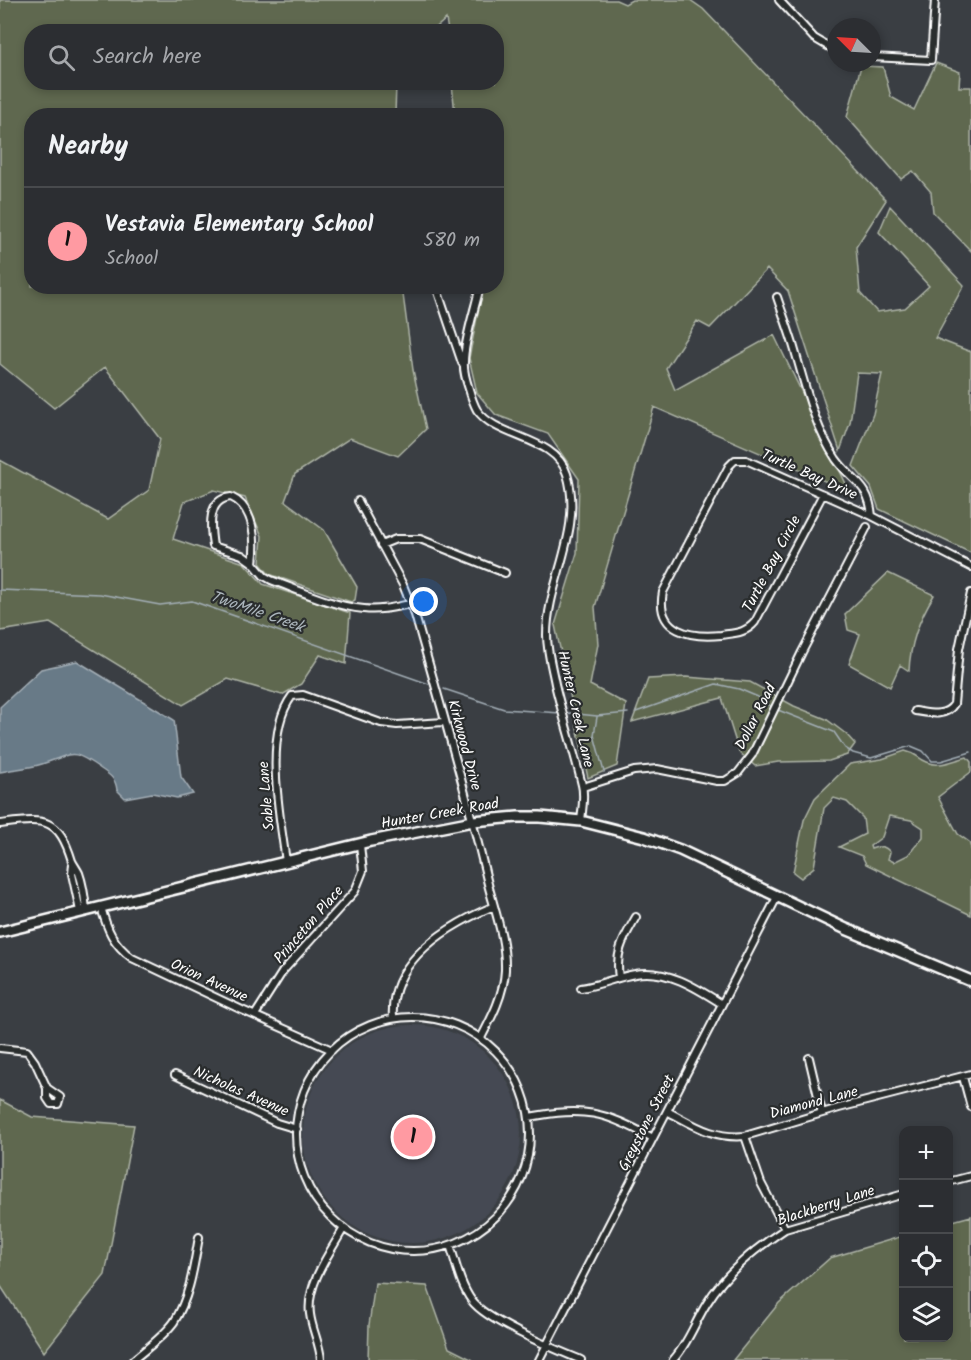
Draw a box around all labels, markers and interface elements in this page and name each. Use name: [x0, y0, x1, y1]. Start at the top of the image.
north arrow: [827, 18, 881, 72]
search box: [24, 24, 504, 90]
text: Search here: [93, 40, 201, 75]
icon: search: [45, 41, 78, 74]
text: Nearby: [48, 126, 128, 168]
text: Vestavia Elementary School: [105, 208, 373, 243]
text: 1: [64, 225, 71, 257]
text: 580 m: [423, 225, 480, 257]
text: School: [105, 243, 158, 275]
street label: Turtle Bay Drive: [757, 443, 861, 507]
street label: Turtle Bay Circle: [736, 511, 808, 617]
water label: TwoMile Creek: [207, 584, 309, 640]
your location: [409, 587, 438, 616]
street label: Hunter Creek Lane: [550, 648, 600, 770]
street label: Dollar Road: [729, 679, 783, 754]
street label: Kirkwood Drive: [440, 697, 488, 793]
street label: Sable Lane: [252, 760, 282, 832]
street label: Hunter Creek Road: [379, 792, 501, 836]
street label: Princeton Place: [268, 880, 350, 969]
street label: Orion Avenue: [166, 953, 252, 1009]
street label: Nicholas Avenue: [189, 1060, 293, 1124]
street label: Greystone Street: [612, 1070, 682, 1176]
street label: Diamond Lane: [767, 1080, 861, 1126]
pin: 1: [394, 1114, 432, 1160]
map controls: [899, 1126, 953, 1342]
button: +: [899, 1126, 953, 1180]
street label: Blackberry Lane: [774, 1179, 878, 1233]
button: −: [899, 1180, 953, 1234]
button: locate: [899, 1234, 953, 1288]
button: layers: [899, 1288, 953, 1342]

